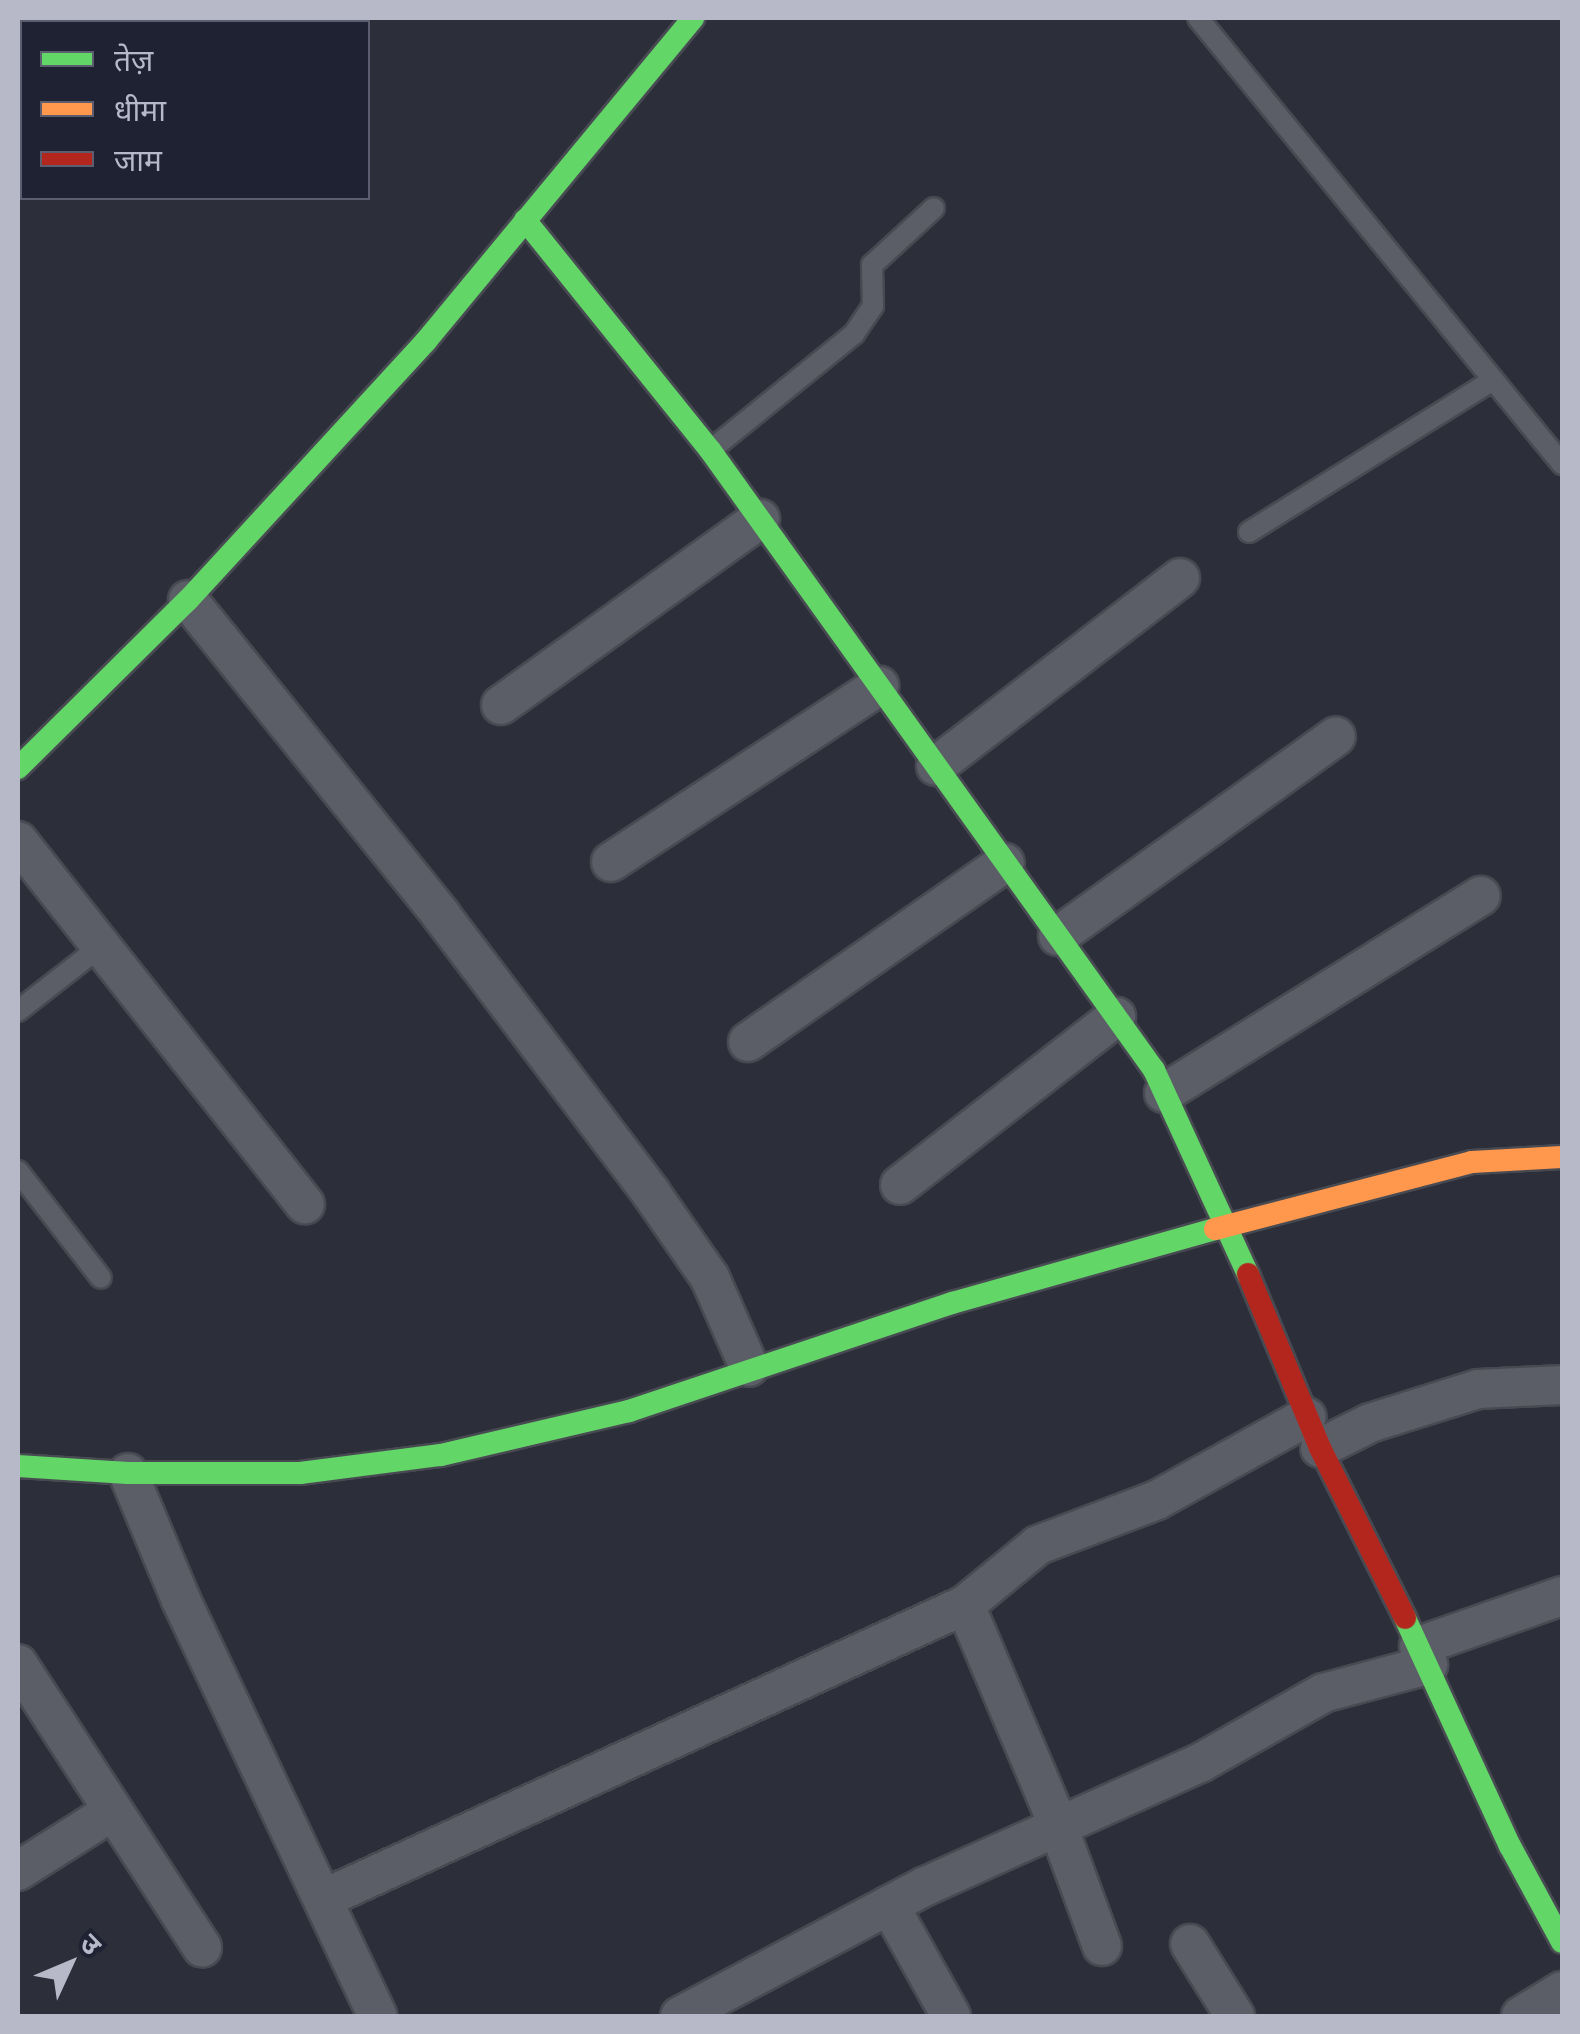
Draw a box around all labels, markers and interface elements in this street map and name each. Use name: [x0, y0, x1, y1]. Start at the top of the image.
legend: [20, 20, 370, 200]
text: तेज़: [114, 39, 153, 80]
text: धीमा: [114, 89, 166, 130]
text: जाम: [114, 139, 162, 180]
north arrow: [20, 1914, 120, 2014]
text: उ: [72, 1924, 111, 1962]

